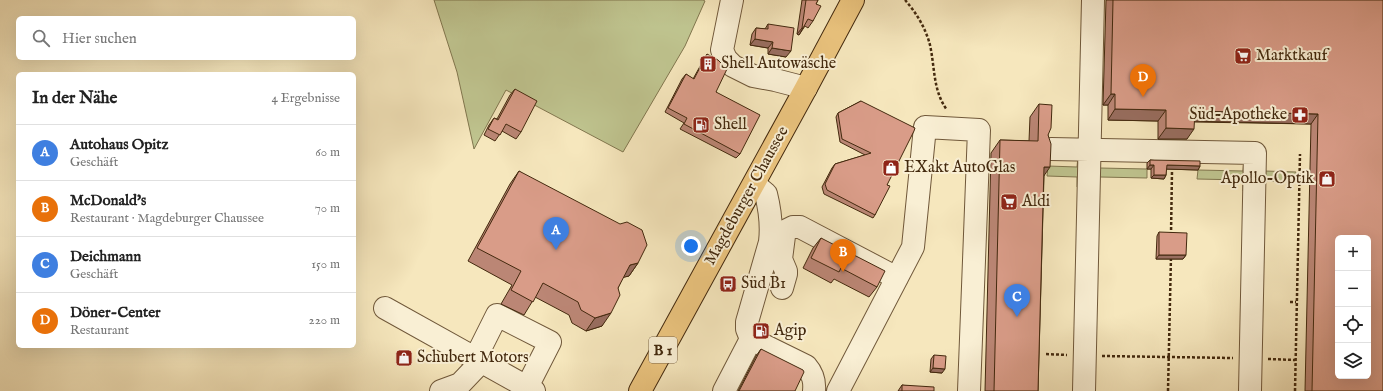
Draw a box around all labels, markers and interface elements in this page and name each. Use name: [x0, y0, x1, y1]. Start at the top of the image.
search box: [16, 16, 356, 60]
icon: search: [30, 27, 52, 49]
text: Hier suchen: [62, 29, 137, 48]
supermarket icon: Marktkauf: [1233, 46, 1253, 66]
place label: Marktkauf: [1256, 46, 1331, 66]
building icon: Shell Autowäsche: [698, 54, 718, 74]
place label: Shell Autowäsche: [721, 54, 836, 74]
pin: D: [1130, 64, 1156, 97]
text: In der Nähe: [32, 88, 117, 109]
text: 4 Ergebnisse: [272, 90, 340, 107]
place label: Süd-Apotheke: [1189, 105, 1287, 125]
pharmacy icon: Süd-Apotheke: [1290, 105, 1310, 125]
fuel station icon: Shell: [691, 115, 711, 135]
place label: Shell: [714, 115, 747, 135]
street label: Magdeburger Chaussee: [701, 123, 793, 269]
text: Autohaus Opitz: [70, 135, 168, 154]
text: A: [41, 144, 49, 161]
text: 60 m: [315, 144, 340, 161]
text: Geschäft: [70, 154, 118, 171]
shop icon: EXakt AutoGlas: [881, 158, 901, 178]
place label: EXakt AutoGlas: [904, 158, 1016, 178]
place label: Apollo-Optik: [1220, 169, 1314, 189]
shop icon: Apollo-Optik: [1317, 169, 1337, 189]
text: McDonald's: [70, 191, 146, 210]
supermarket icon: Aldi: [999, 192, 1019, 212]
place label: Aldi: [1021, 192, 1050, 212]
text: B: [41, 200, 49, 217]
text: 70 m: [315, 200, 340, 217]
text: Restaurant · Magdeburger Chaussee: [70, 210, 264, 227]
pin: A: [543, 217, 569, 250]
map controls: [1335, 235, 1371, 379]
button: +: [1335, 235, 1371, 271]
your location: [681, 236, 701, 256]
pin: B: [830, 239, 856, 272]
text: Deichmann: [70, 247, 141, 266]
text: C: [40, 256, 50, 273]
text: 150 m: [311, 256, 340, 273]
text: Geschäft: [70, 266, 118, 283]
button: −: [1335, 271, 1371, 307]
bus stop icon: Süd B1: [718, 274, 738, 294]
place label: Süd B1: [741, 274, 786, 294]
pin: C: [1004, 284, 1030, 317]
text: Döner-Center: [70, 303, 161, 322]
button: locate: [1335, 307, 1371, 343]
text: D: [40, 312, 50, 329]
text: 220 m: [309, 312, 340, 329]
fuel station icon: Agip: [751, 321, 771, 341]
place label: Agip: [773, 321, 807, 341]
text: Restaurant: [70, 322, 129, 339]
road number: B 1: [649, 337, 677, 363]
button: layers: [1335, 343, 1371, 379]
shop icon: Schubert Motors: [394, 348, 414, 368]
place label: Schubert Motors: [417, 348, 529, 368]

